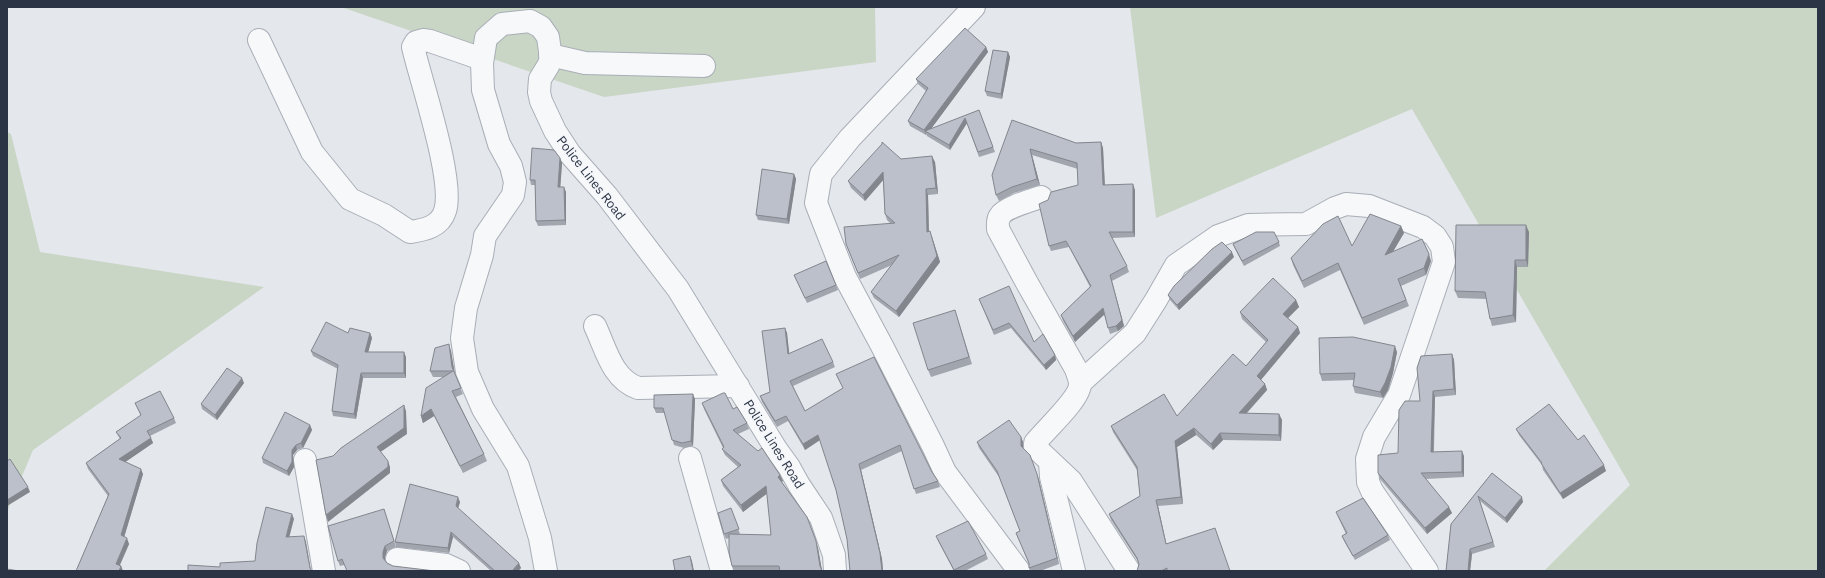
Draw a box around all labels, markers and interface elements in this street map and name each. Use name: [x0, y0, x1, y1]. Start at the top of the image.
street label: Police Lines Road: [553, 133, 629, 223]
street label: Police Lines Road: [740, 396, 808, 492]

